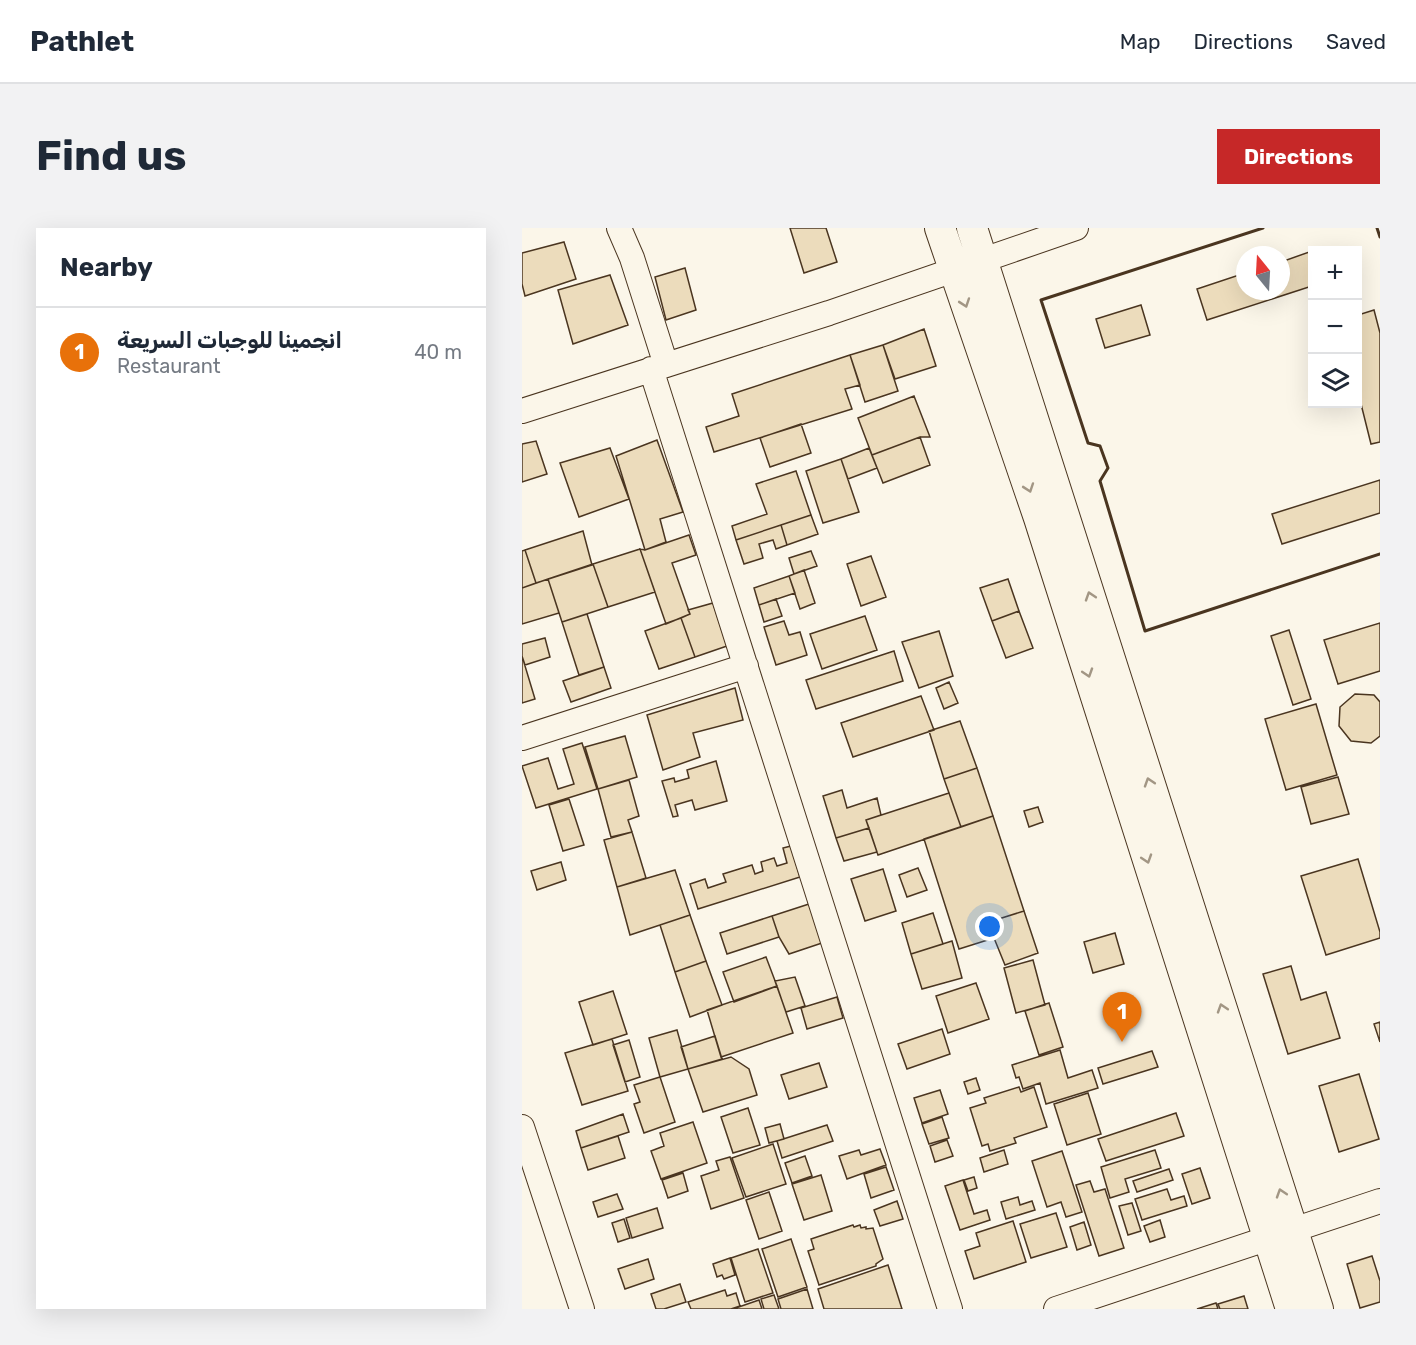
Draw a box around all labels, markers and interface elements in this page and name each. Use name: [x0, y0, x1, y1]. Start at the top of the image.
text: Pathlet: [30, 25, 134, 58]
text: Map: [1120, 29, 1161, 54]
text: Directions: [1194, 29, 1293, 54]
text: Saved: [1326, 29, 1386, 54]
button: Directions: [1217, 129, 1380, 184]
text: Find us: [36, 131, 187, 181]
north arrow: [1236, 246, 1290, 300]
map controls: [1308, 246, 1362, 408]
button: +: [1308, 246, 1362, 300]
text: Nearby: [60, 252, 153, 283]
one-way arrow: [958, 297, 970, 308]
button: −: [1308, 300, 1362, 354]
text: انجمينا للوجبات السريعة: [117, 327, 342, 354]
text: 1: [75, 340, 84, 364]
text: 40 m: [414, 340, 462, 364]
text: Restaurant: [117, 354, 221, 378]
button: layers: [1308, 354, 1362, 408]
one-way arrow: [1021, 482, 1034, 493]
one-way arrow: [1085, 591, 1097, 602]
one-way arrow: [1081, 667, 1094, 678]
one-way arrow: [1144, 777, 1157, 788]
one-way arrow: [1140, 853, 1153, 864]
your location: [975, 912, 1004, 941]
pin: 1: [1102, 992, 1142, 1042]
one-way arrow: [1217, 1003, 1229, 1014]
one-way arrow: [1276, 1188, 1289, 1199]

